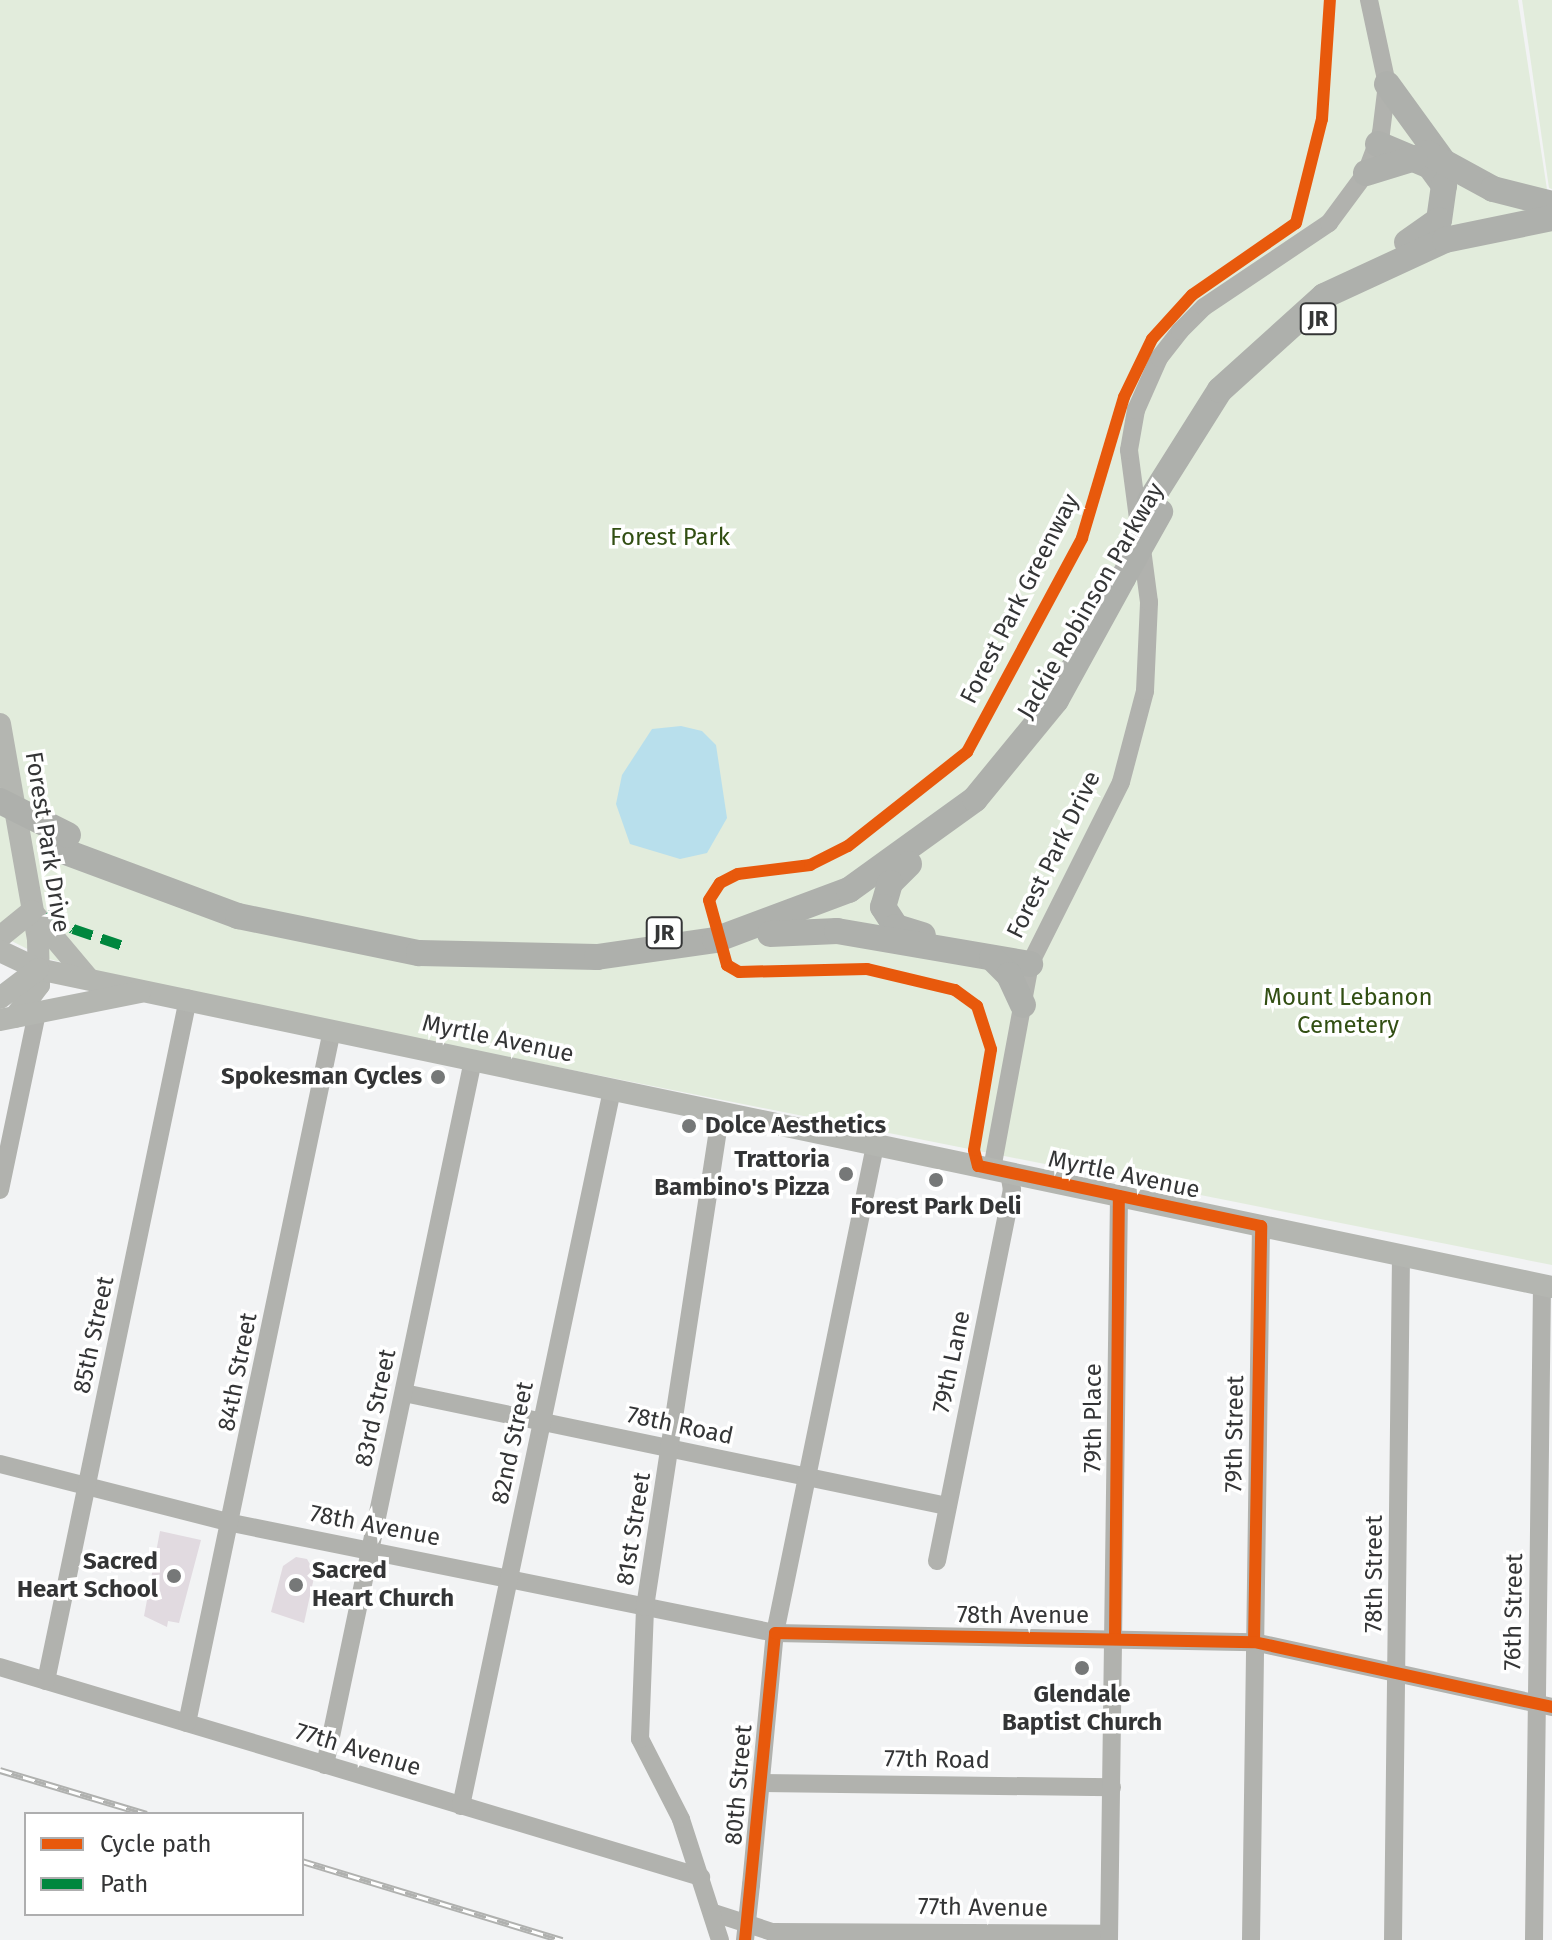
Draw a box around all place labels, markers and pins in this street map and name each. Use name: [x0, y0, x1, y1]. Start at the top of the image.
place label: Spokesman Cycles: [221, 1063, 422, 1091]
marker: Spokesman Cycles: [429, 1068, 447, 1086]
place label: Dolce Aesthetics: [705, 1112, 886, 1140]
marker: Dolce Aesthetics: [680, 1117, 698, 1135]
place label: Trattoria Bambino's Pizza: [654, 1146, 830, 1202]
marker: Trattoria Bambino's Pizza: [837, 1165, 855, 1183]
marker: Forest Park Deli: [927, 1171, 945, 1189]
place label: Forest Park Deli: [850, 1193, 1022, 1221]
place label: Sacred Heart School: [17, 1548, 158, 1604]
place label: Sacred Heart Church: [312, 1557, 454, 1613]
marker: Sacred Heart School: [165, 1567, 183, 1585]
marker: Sacred Heart Church: [287, 1576, 305, 1594]
marker: Glendale Baptist Church: [1073, 1659, 1091, 1677]
place label: Glendale Baptist Church: [1002, 1681, 1162, 1737]

